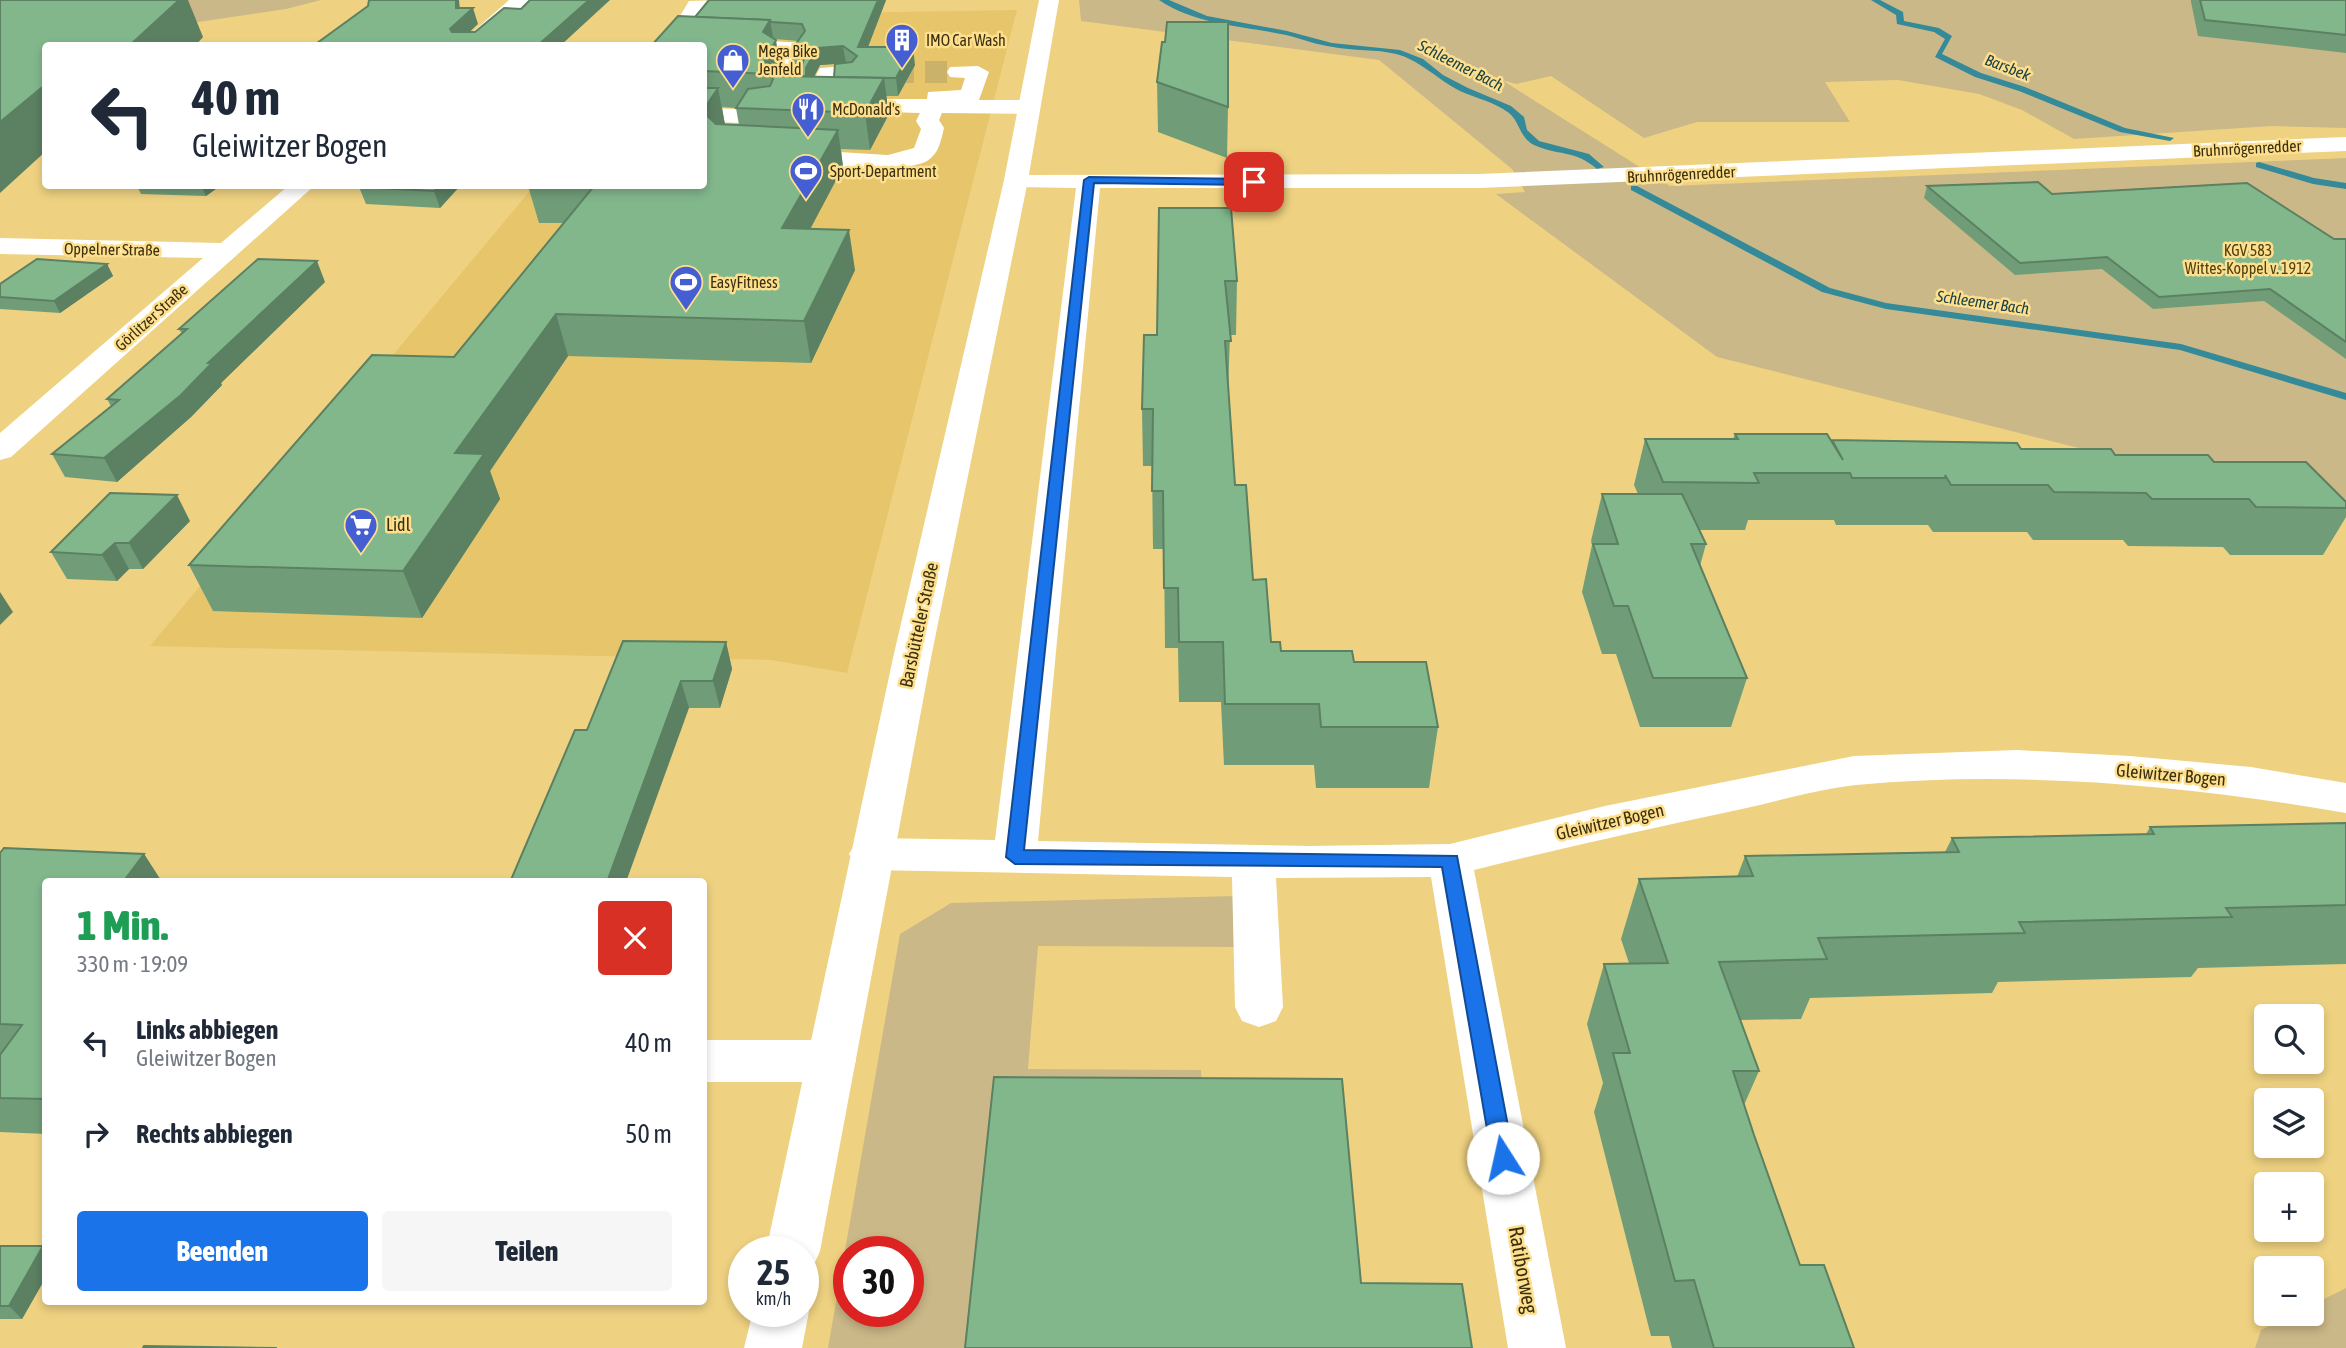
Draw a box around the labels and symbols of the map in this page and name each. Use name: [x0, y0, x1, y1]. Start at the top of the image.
building icon: IMO Car Wash: [883, 21, 921, 70]
place label: IMO Car Wash: [926, 31, 1006, 49]
water label: Schleemer Bach: [1415, 35, 1507, 94]
shop icon: Mega Bike Jenfeld: [714, 41, 752, 90]
place label: Mega Bike Jenfeld: [758, 42, 817, 78]
water label: Barsbek: [1983, 50, 2034, 84]
restaurant icon: McDonald's: [789, 90, 827, 139]
place label: McDonald's: [832, 100, 901, 118]
street label: Bruhnrögenredder: [2192, 136, 2302, 161]
sports icon: Sport-Department: [787, 152, 825, 201]
pin: [1224, 152, 1284, 212]
place label: Sport-Department: [830, 162, 937, 181]
street label: Bruhnrögenredder: [1626, 162, 1736, 187]
street label: Oppelner Straße: [64, 239, 160, 260]
park label: KGV 583 Wittes-Koppel v. 1912: [2185, 241, 2311, 278]
sports icon: EasyFitness: [667, 263, 705, 312]
place label: EasyFitness: [710, 273, 778, 292]
street label: Görlitzer Straße: [111, 280, 191, 354]
water label: Schleemer Bach: [1935, 286, 2031, 317]
supermarket icon: Lidl: [342, 506, 380, 555]
place label: Lidl: [386, 514, 411, 535]
street label: Barsbütteler Straße: [895, 560, 942, 689]
street label: Gleiwitzer Bogen: [2115, 759, 2227, 790]
street label: Gleiwitzer Bogen: [1554, 799, 1666, 844]
position arrow: [1466, 1121, 1540, 1195]
street label: Ratiborweg: [1505, 1224, 1543, 1315]
speed limit sign: 30: [833, 1236, 924, 1327]

